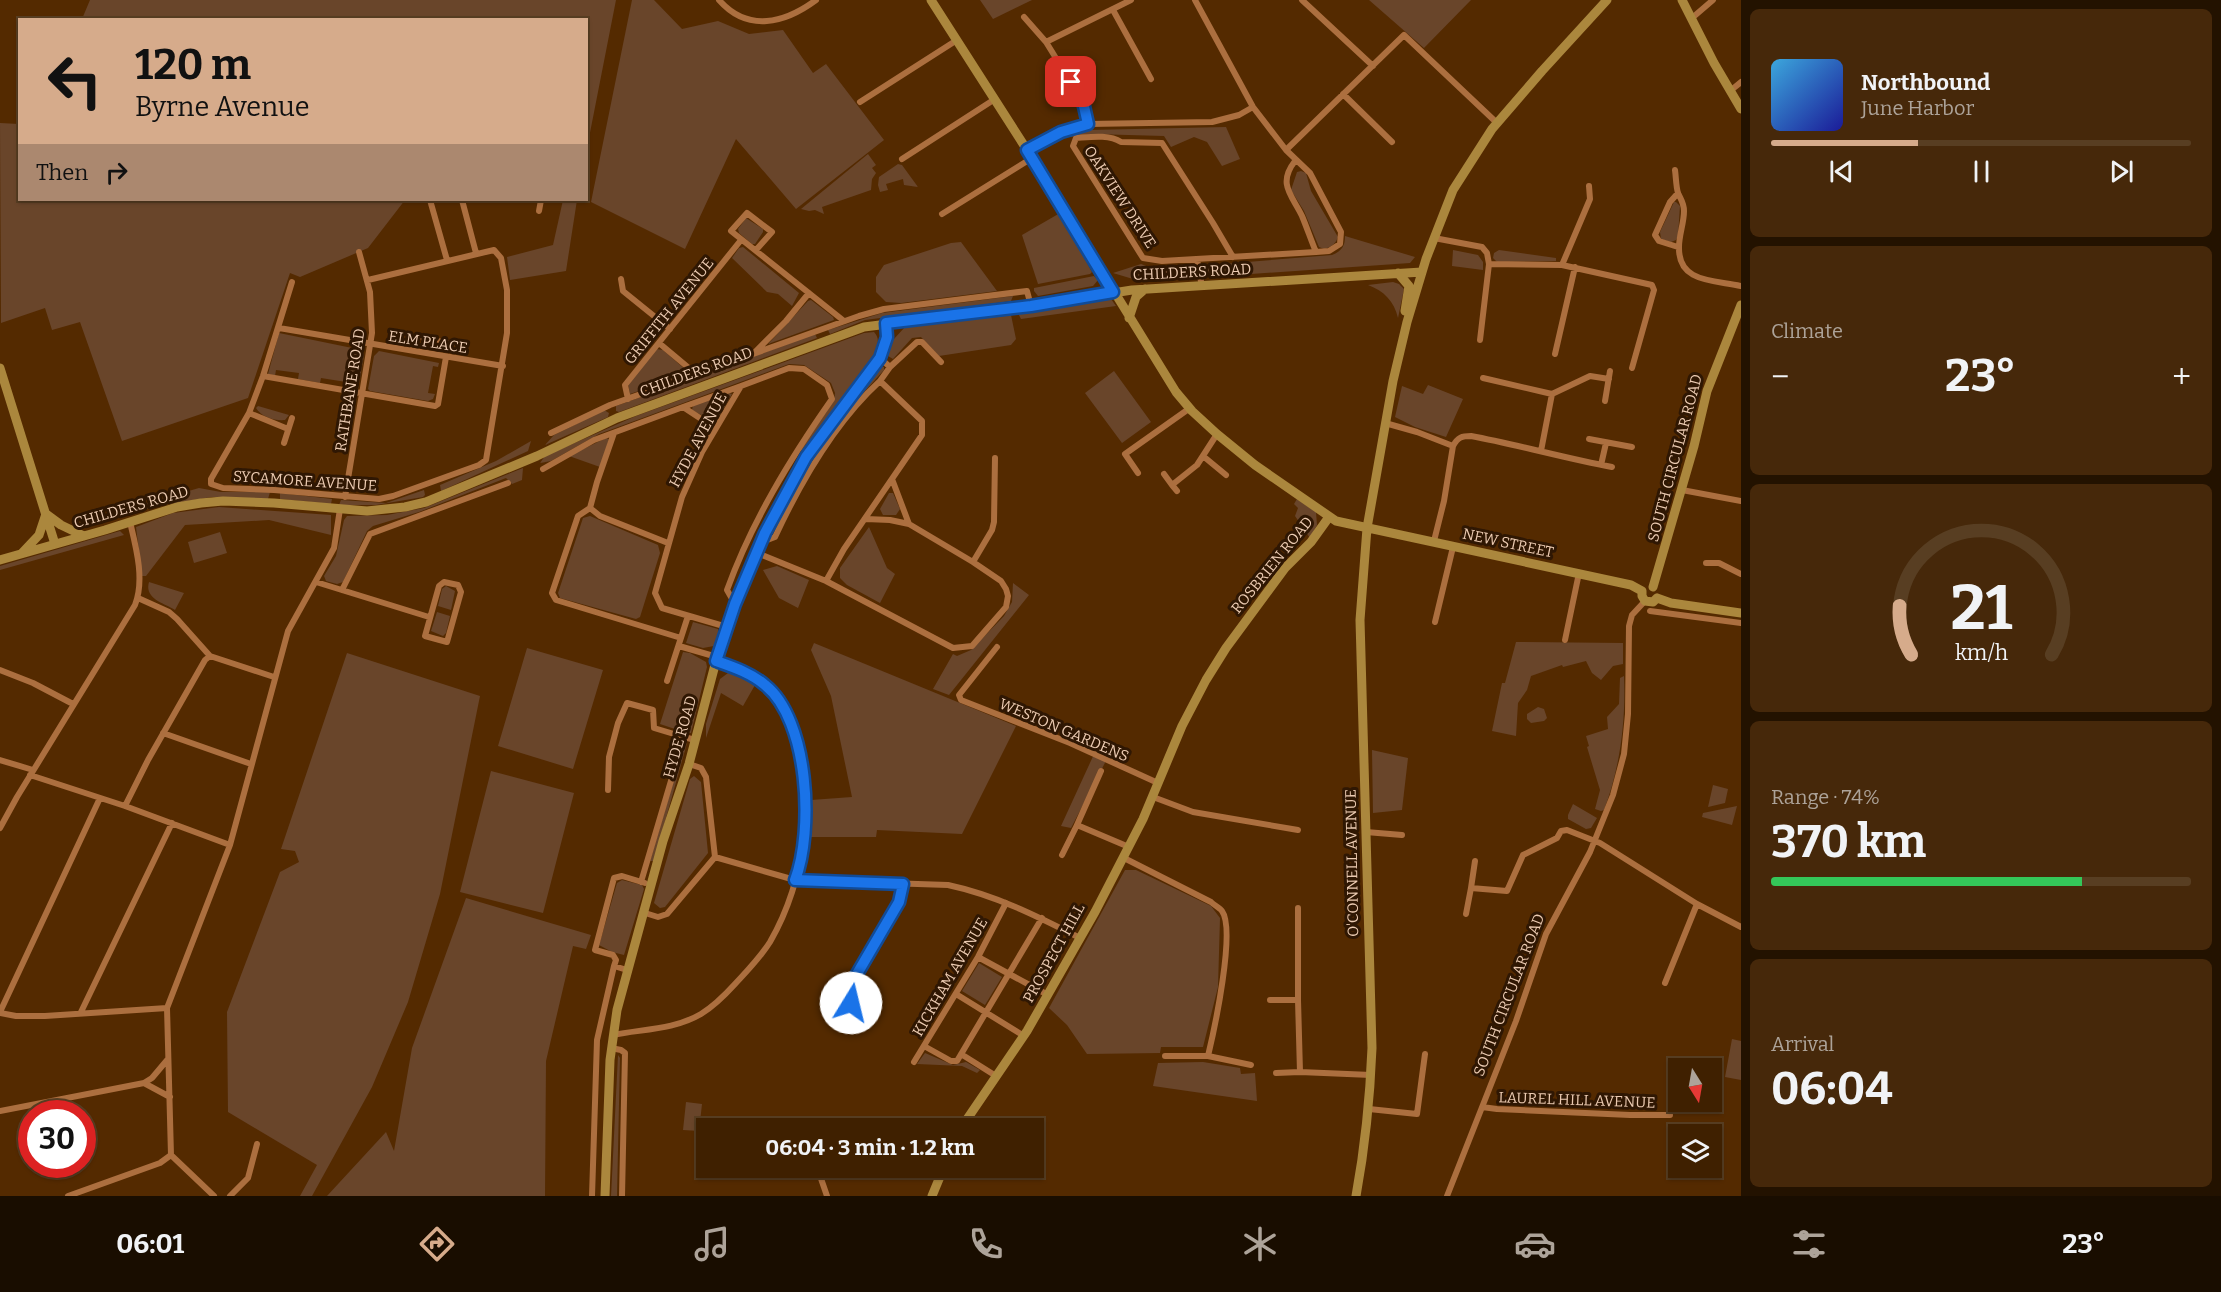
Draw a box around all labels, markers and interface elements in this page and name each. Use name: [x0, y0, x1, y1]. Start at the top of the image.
text: 120 m: [135, 40, 251, 90]
icon: left: [36, 42, 114, 120]
pin: [1045, 56, 1096, 107]
icon: arrive: [1054, 65, 1087, 98]
text: Northbound: [1861, 69, 1990, 96]
text: Byrne Avenue: [135, 91, 310, 123]
text: June Harbor: [1861, 96, 1974, 120]
street label: OAKVIEW DRIVE: [1080, 142, 1160, 252]
icon: previous: [1825, 155, 1858, 188]
icon: pause: [1965, 155, 1998, 188]
icon: next: [2105, 155, 2138, 188]
icon: right: [100, 156, 133, 189]
text: Then: [36, 159, 88, 186]
street label: GRIFFITH AVENUE: [621, 254, 717, 368]
street label: CHILDERS ROAD: [1132, 260, 1252, 284]
text: Climate: [1771, 319, 1843, 343]
street label: RATHBANE ROAD: [331, 327, 369, 453]
street label: ELM PLACE: [387, 327, 469, 357]
street label: CHILDERS ROAD: [637, 343, 755, 401]
text: 23°: [1945, 349, 2016, 403]
text: −: [1771, 357, 1789, 397]
text: +: [2172, 357, 2191, 397]
street label: SOUTH CIRCULAR ROAD: [1644, 372, 1706, 544]
street label: HYDE AVENUE: [665, 390, 731, 490]
street label: SYCAMORE AVENUE: [233, 467, 377, 495]
street label: CHILDERS ROAD: [72, 482, 190, 532]
street label: ROSBRIEN ROAD: [1227, 513, 1317, 617]
street label: NEW STREET: [1461, 525, 1555, 561]
text: 21: [1950, 571, 2012, 646]
text: km/h: [1954, 640, 2008, 666]
street label: HYDE ROAD: [660, 694, 700, 780]
street label: WESTON GARDENS: [997, 695, 1131, 765]
text: Range · 74%: [1771, 785, 1880, 809]
street label: O'CONNELL AVENUE: [1342, 789, 1362, 937]
text: 370 km: [1771, 815, 1926, 869]
street label: PROSPECT HILL: [1019, 900, 1089, 1006]
street label: SOUTH CIRCULAR ROAD: [1470, 911, 1548, 1079]
street label: KICKHAM AVENUE: [909, 914, 991, 1040]
position arrow: [819, 971, 883, 1035]
text: Arrival: [1771, 1032, 1834, 1056]
north arrow: [1668, 1058, 1722, 1112]
map controls: [1668, 1058, 1722, 1178]
text: 06:04: [1771, 1062, 1893, 1116]
street label: LAUREL HILL AVENUE: [1498, 1088, 1656, 1112]
speed limit sign: 30: [18, 1100, 96, 1178]
button: layers: [1668, 1124, 1722, 1178]
text: 06:04 · 3 min · 1.2 km: [765, 1134, 975, 1161]
icon: directions: [416, 1223, 458, 1265]
icon: music: [691, 1223, 733, 1265]
icon: phone: [965, 1223, 1007, 1265]
icon: climate: [1239, 1223, 1281, 1265]
icon: car: [1514, 1223, 1556, 1265]
icon: filters: [1788, 1223, 1830, 1265]
text: 06:01: [116, 1228, 184, 1260]
text: 23°: [2062, 1228, 2105, 1260]

